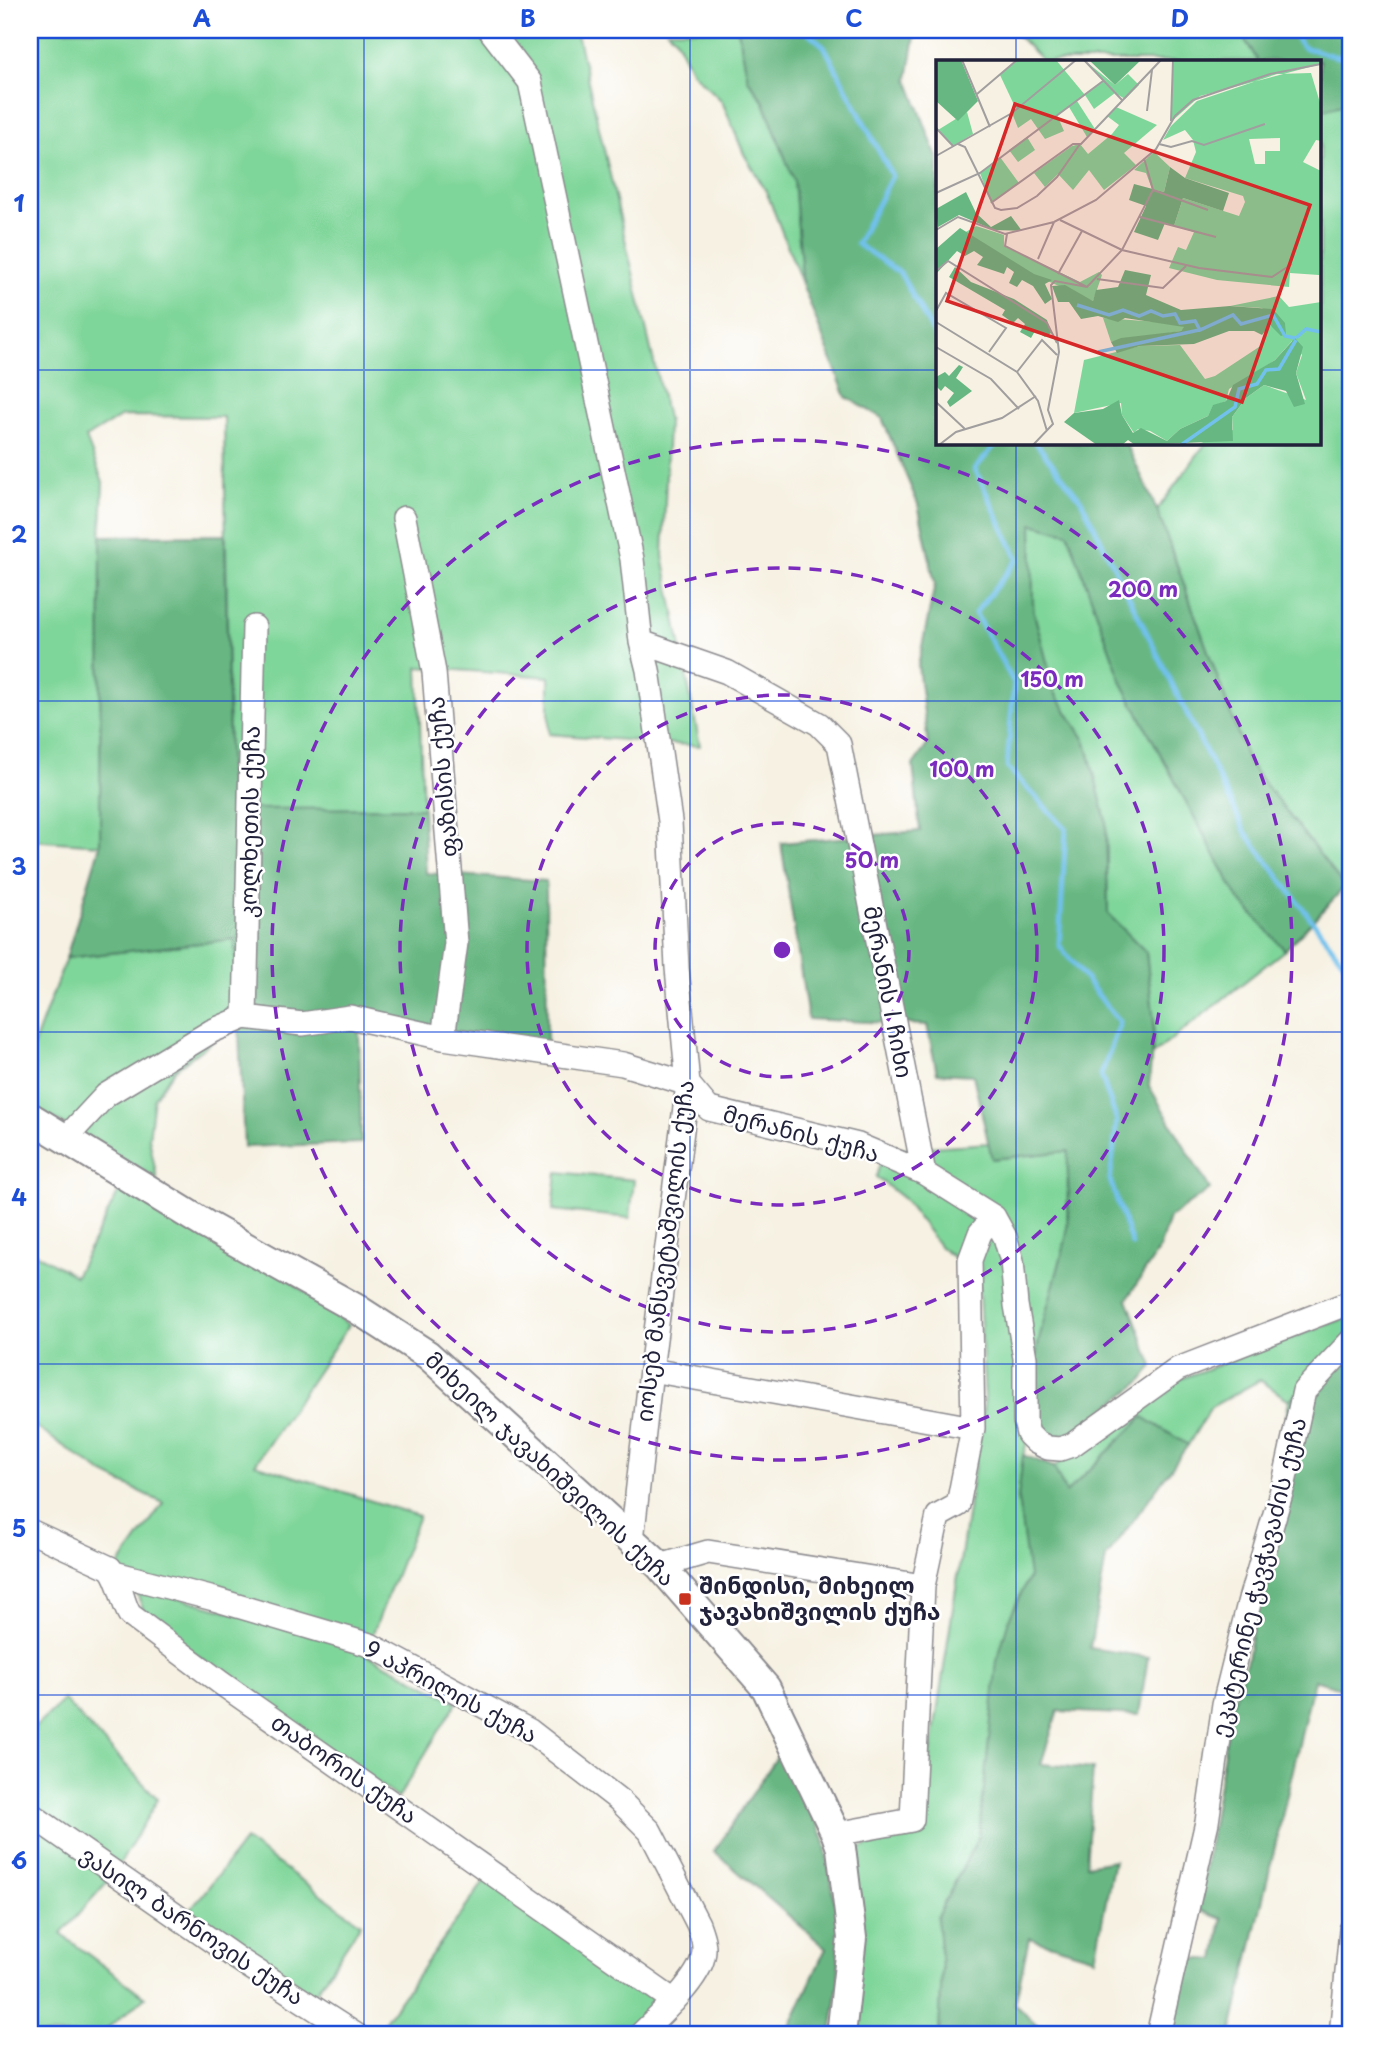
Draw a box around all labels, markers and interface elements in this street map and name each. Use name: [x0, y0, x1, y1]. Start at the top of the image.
text: A: [193, 0, 211, 35]
text: B: [520, 0, 536, 35]
text: C: [845, 0, 863, 35]
text: D: [1171, 0, 1189, 35]
inset map: [936, 60, 1322, 444]
text: 1: [14, 185, 25, 220]
text: 2: [11, 516, 27, 551]
text: 200 m: [1108, 572, 1178, 604]
text: 150 m: [1020, 662, 1084, 694]
street label: ფაზისის ქუჩა: [417, 695, 466, 859]
street label: კოლხეთის ქუჩა: [229, 726, 268, 918]
text: 100 m: [929, 752, 995, 784]
text: 50 m: [845, 843, 899, 875]
text: 3: [11, 848, 27, 883]
street label: მერანის I ჩიხი: [856, 903, 923, 1081]
centre of rings: [770, 938, 794, 962]
street label: იოსებ მანსვეტაშვილის ქუჩა: [625, 1078, 702, 1424]
street label: მერანის ქუჩა: [719, 1095, 883, 1170]
text: 4: [11, 1179, 27, 1214]
street label: მიხეილ ჯავახიშვილის ქუჩა: [418, 1342, 684, 1594]
street label: ეკატერინე ჭავჭავაძის ქუჩა: [1201, 1413, 1314, 1740]
text: 5: [12, 1510, 26, 1545]
place label: შინდისი, მიხეილ ჯავახიშვილის ქუჩა: [699, 1567, 941, 1628]
marker: შინდისი, მიხეილ ჯავახიშვილის ქუჩა: [677, 1591, 693, 1607]
street label: 9 აპრილის ქუჩა: [359, 1630, 544, 1751]
street label: თაბორის ქუჩა: [264, 1704, 425, 1831]
street label: ვასილ ბარნოვის ქუჩა: [74, 1836, 312, 2013]
text: 6: [11, 1842, 27, 1877]

